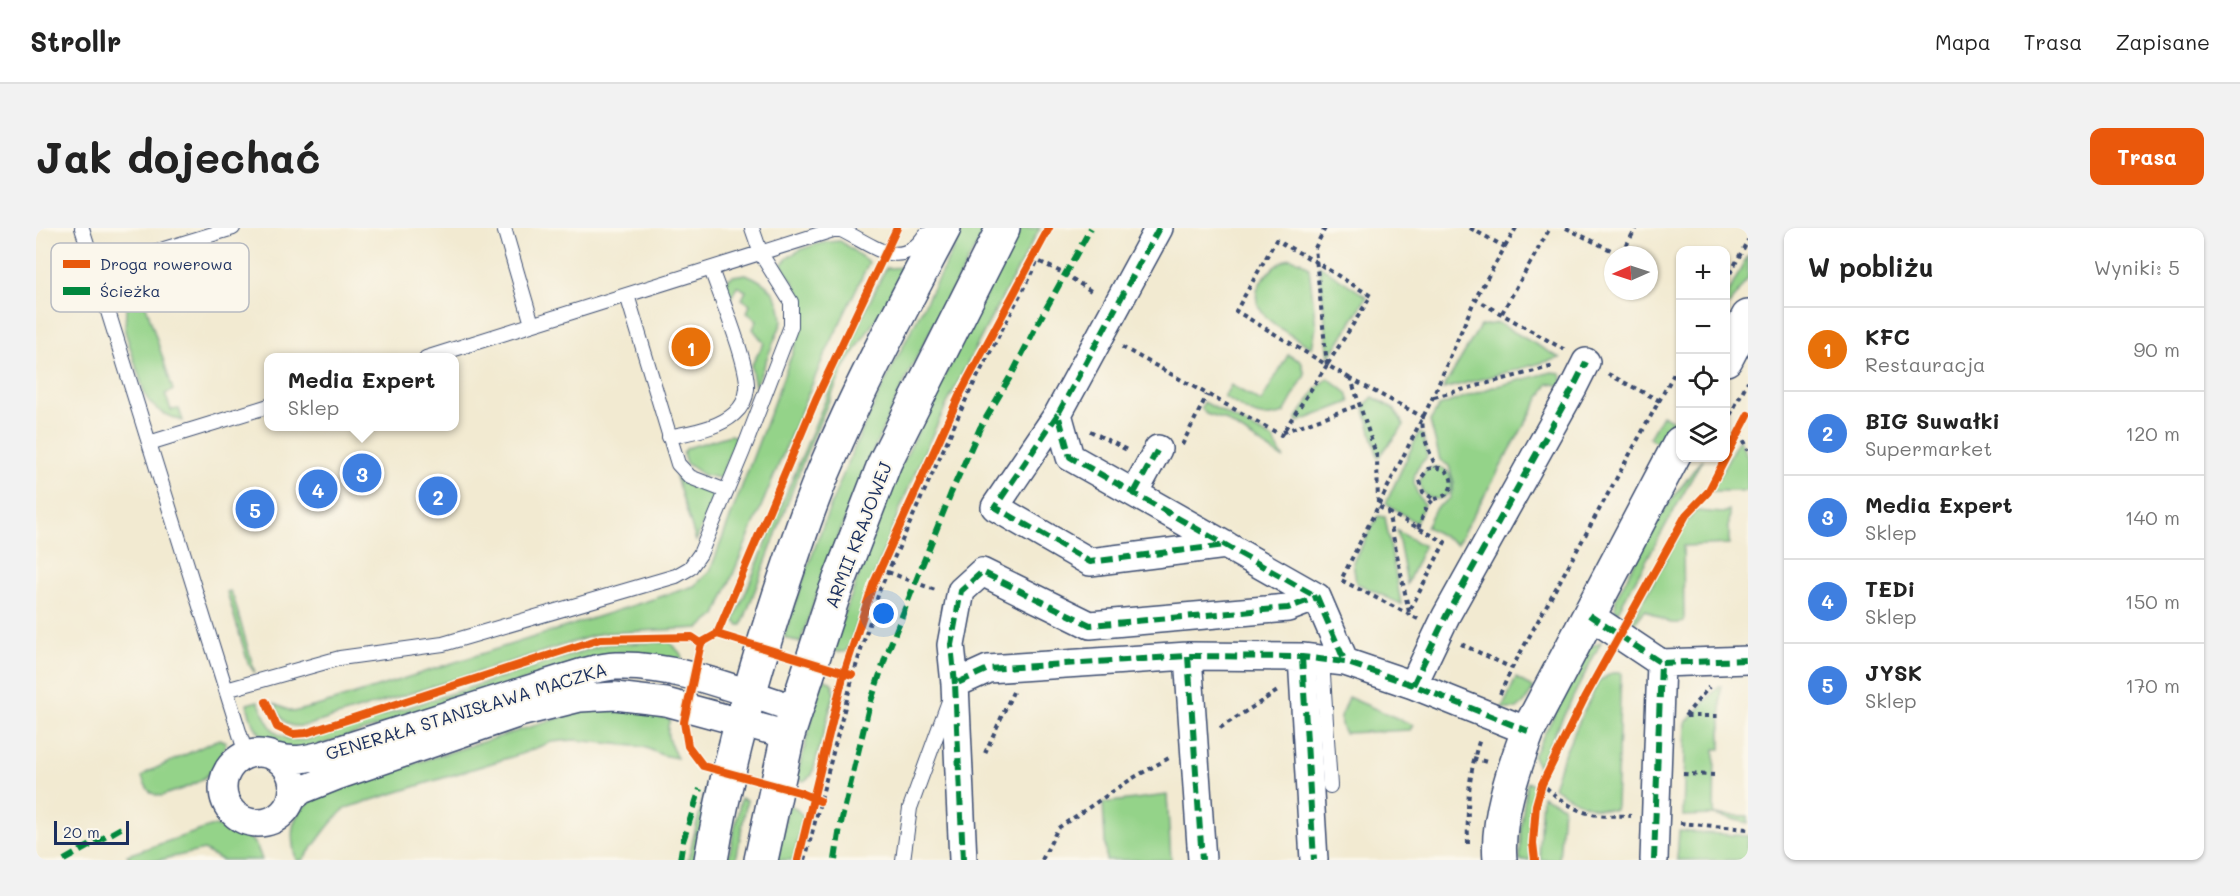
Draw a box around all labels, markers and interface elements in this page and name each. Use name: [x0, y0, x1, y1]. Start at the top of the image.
text: Strollr: [30, 23, 121, 59]
text: Mapa: [1935, 28, 1991, 55]
text: Trasa: [2024, 28, 2082, 55]
text: Zapisane: [2115, 28, 2210, 55]
button: Trasa: [2090, 128, 2204, 185]
text: Jak dojechać: [36, 129, 321, 184]
legend: [51, 243, 249, 312]
north arrow: [1604, 246, 1658, 300]
map controls: [1676, 246, 1730, 462]
button: +: [1676, 246, 1730, 300]
text: W pobliżu: [1808, 250, 1934, 284]
text: Droga rowerowa: [100, 253, 233, 274]
text: Wyniki: 5: [2094, 254, 2180, 280]
text: Ścieżka: [100, 280, 161, 301]
button: −: [1676, 300, 1730, 354]
text: KFC: [1865, 322, 1910, 351]
pin: 1: [672, 324, 710, 370]
text: 1: [1823, 336, 1832, 362]
text: 90 m: [2134, 336, 2180, 362]
text: Restauracja: [1865, 351, 1986, 377]
popup: [264, 353, 459, 431]
button: locate: [1676, 354, 1730, 408]
text: Media Expert: [288, 365, 435, 394]
text: Sklep: [288, 394, 339, 420]
text: BIG Suwałki: [1865, 406, 2000, 435]
button: layers: [1676, 408, 1730, 462]
text: 2: [1822, 420, 1833, 446]
text: 120 m: [2125, 420, 2180, 446]
text: Supermarket: [1865, 435, 1992, 461]
pin: 3: [342, 450, 382, 496]
street label: ARMII KRAJOWEJ: [819, 458, 897, 612]
pin: 4: [298, 466, 338, 512]
pin: 2: [418, 474, 458, 518]
pin: 5: [236, 486, 274, 532]
text: Media Expert: [1865, 490, 2013, 519]
text: 3: [1822, 504, 1834, 530]
text: 140 m: [2125, 504, 2180, 530]
text: Sklep: [1865, 519, 1917, 545]
text: TEDi: [1865, 574, 1915, 603]
text: 4: [1821, 588, 1834, 614]
text: 150 m: [2125, 588, 2180, 614]
your location: [869, 599, 898, 628]
text: Sklep: [1865, 603, 1917, 629]
street label: GENERAŁA STANISŁAWA MACZKA: [322, 657, 610, 765]
text: JYSK: [1865, 658, 1922, 687]
text: 5: [1822, 672, 1833, 698]
text: 170 m: [2125, 672, 2180, 698]
text: Sklep: [1865, 687, 1917, 713]
scale bar: [54, 818, 129, 846]
text: 20 m: [63, 821, 100, 842]

